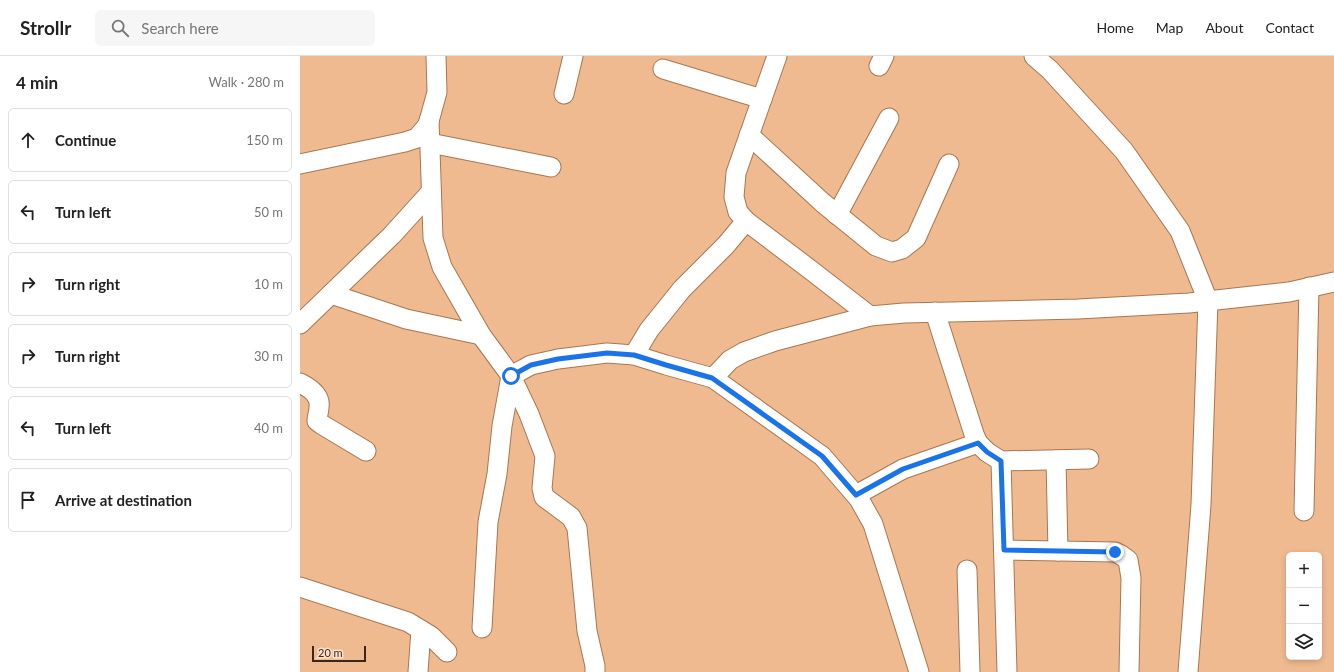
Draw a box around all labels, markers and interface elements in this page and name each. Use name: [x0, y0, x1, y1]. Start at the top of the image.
search box: [95, 10, 375, 46]
text: Strollr: [20, 16, 71, 39]
icon: search: [109, 17, 131, 39]
text: Search here: [141, 19, 219, 37]
text: Home: [1096, 19, 1134, 36]
text: Map: [1156, 19, 1183, 36]
text: About: [1205, 19, 1243, 36]
text: Contact: [1265, 19, 1314, 36]
text: 4 min: [16, 72, 58, 93]
text: Walk · 280 m: [208, 74, 284, 90]
icon: ahead: [17, 129, 39, 151]
text: Continue: [55, 131, 116, 149]
text: 150 m: [246, 132, 283, 148]
icon: left: [17, 201, 39, 223]
text: Turn left: [55, 203, 111, 221]
text: 50 m: [254, 204, 283, 220]
icon: right: [17, 273, 39, 295]
text: Turn right: [55, 275, 120, 293]
text: 10 m: [254, 276, 283, 292]
icon: right: [17, 345, 39, 367]
text: Turn right: [55, 347, 120, 365]
text: 30 m: [254, 348, 283, 364]
route start: [502, 367, 520, 385]
icon: left: [17, 417, 39, 439]
text: Turn left: [55, 419, 111, 437]
text: 40 m: [254, 420, 283, 436]
icon: arrive: [17, 489, 39, 511]
text: Arrive at destination: [55, 491, 192, 509]
route end: [1106, 543, 1124, 561]
map controls: [1286, 552, 1322, 660]
button: +: [1286, 552, 1322, 588]
button: −: [1286, 588, 1322, 624]
button: layers: [1286, 624, 1322, 660]
scale bar: [312, 644, 366, 663]
text: 20 m: [318, 646, 343, 659]

